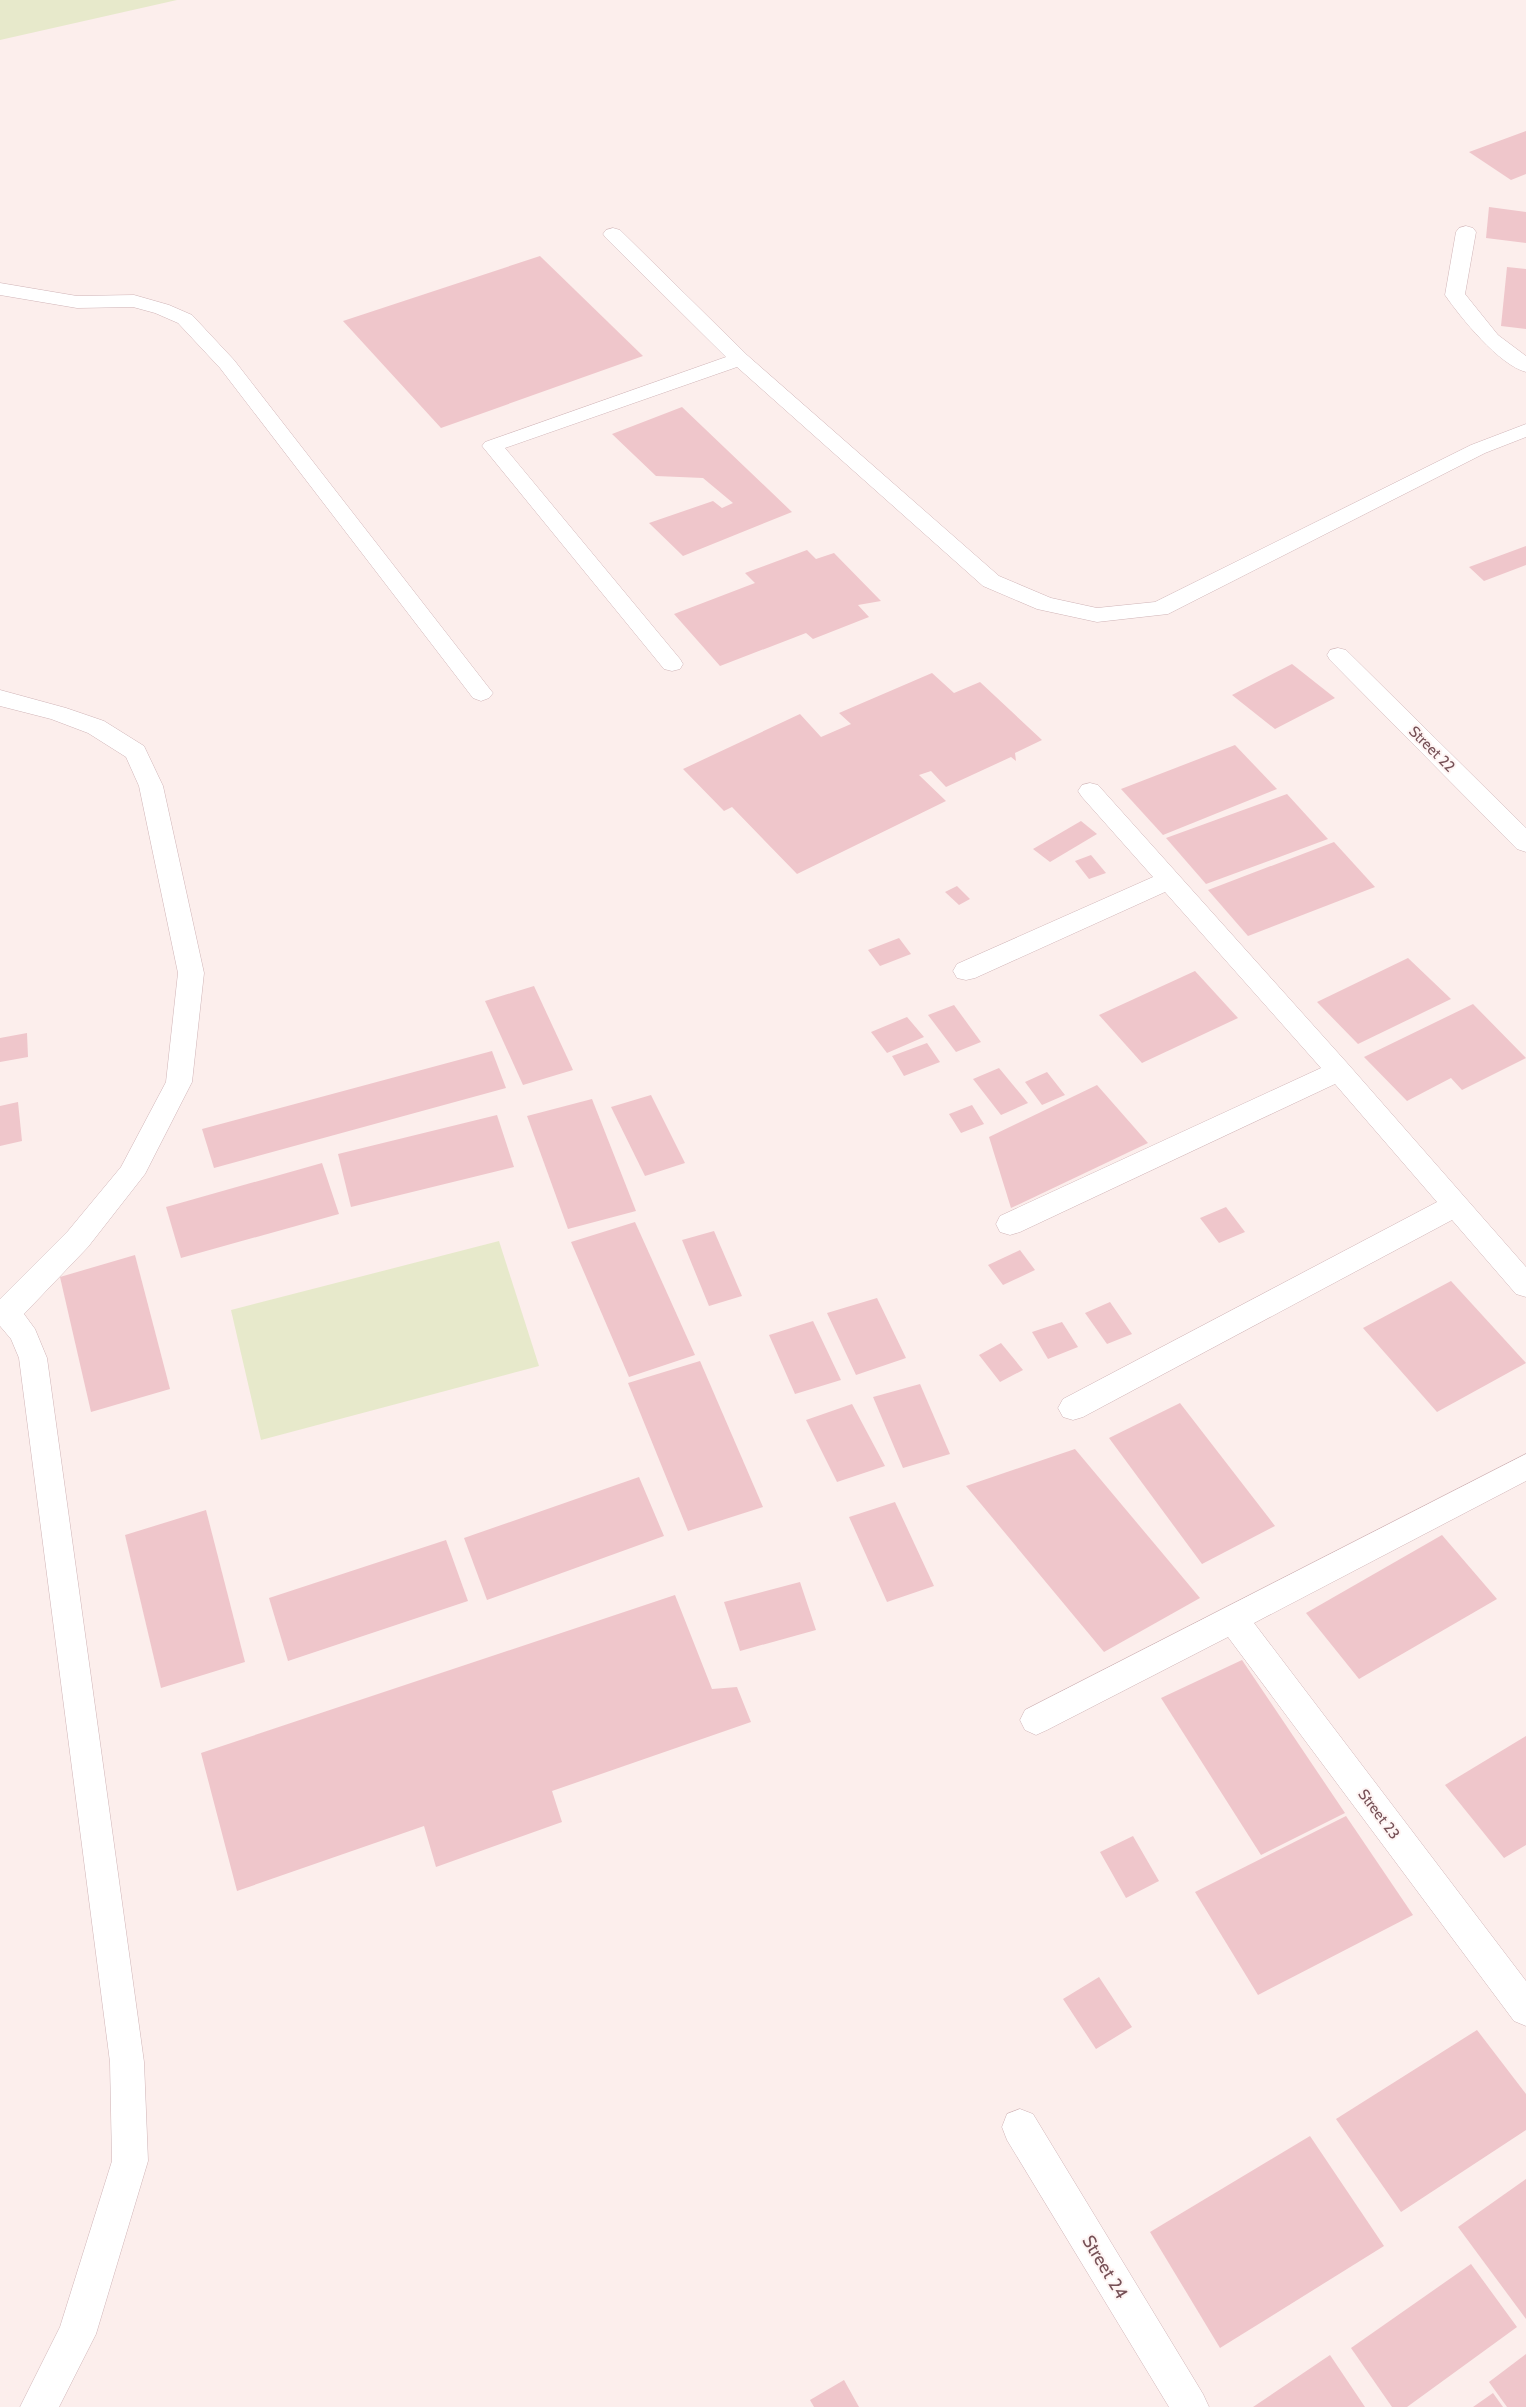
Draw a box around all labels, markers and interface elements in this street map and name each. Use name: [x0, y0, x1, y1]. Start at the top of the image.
street label: Street 22: [1405, 722, 1459, 776]
street label: Street 23: [1354, 1785, 1404, 1843]
street label: Street 24: [1078, 2231, 1132, 2303]

